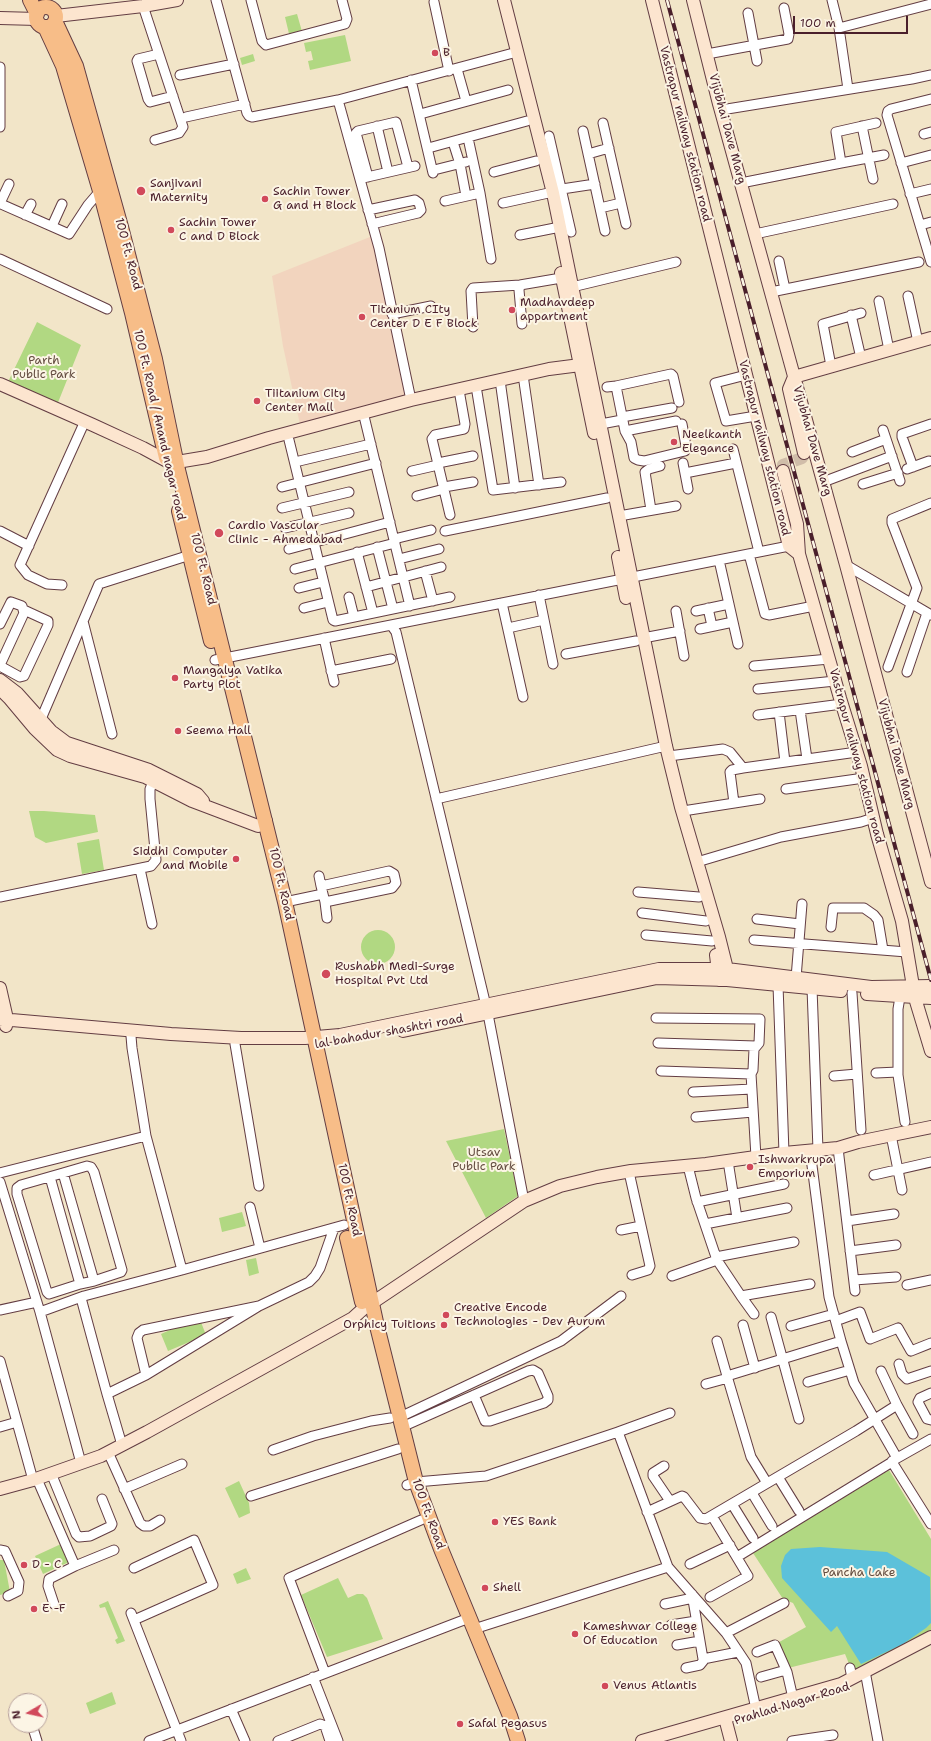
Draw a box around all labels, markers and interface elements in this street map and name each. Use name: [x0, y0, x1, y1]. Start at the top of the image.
scale bar: [795, 8, 910, 34]
text: 100 m: [800, 15, 836, 31]
street label: Vastrapur railway station road: [656, 45, 714, 223]
place label: B: [443, 46, 450, 60]
marker: B: [430, 48, 440, 58]
street label: Vijubhai Dave Marg: [705, 72, 749, 186]
place label: Sanjivani Maternity: [150, 177, 208, 205]
marker: Sanjivani Maternity: [135, 185, 147, 197]
place label: Sachin Tower G and H Block: [273, 185, 356, 213]
marker: Sachin Tower G and H Block: [260, 194, 270, 204]
street label: 100 Ft. Road: [111, 216, 145, 292]
place label: Sachin Tower C and D Block: [179, 216, 260, 244]
marker: Sachin Tower C and D Block: [166, 225, 176, 235]
place label: Madhavdeep appartment: [520, 296, 595, 324]
place label: Titanium CIty Center D E F Block: [370, 303, 478, 331]
marker: Madhavdeep appartment: [507, 305, 517, 315]
marker: Titanium CIty Center D E F Block: [357, 312, 367, 322]
street label: 100 Ft. Road / Anand nagar road: [130, 328, 188, 522]
park label: Parth Public Park: [12, 354, 76, 382]
street label: Vastrapur railway station road: [735, 359, 793, 537]
street label: Vijubhai Dave Marg: [789, 384, 835, 498]
place label: Tiitanium City Center Mall: [265, 387, 346, 415]
marker: Tiitanium City Center Mall: [252, 396, 262, 406]
place label: Neelkanth Elegance: [682, 428, 742, 456]
marker: Neelkanth Elegance: [669, 437, 679, 447]
place label: Cardio Vascular Clinic - Ahmedabad: [228, 519, 343, 547]
marker: Cardio Vascular Clinic - Ahmedabad: [213, 527, 225, 539]
street label: 100 Ft. Road: [187, 531, 219, 607]
place label: Mangalya Vatika Party Plot: [183, 664, 282, 692]
street label: Vastrapur railway station road: [826, 667, 886, 845]
marker: Mangalya Vatika Party Plot: [170, 673, 180, 683]
street label: Vijubhai Dave Marg: [874, 697, 918, 811]
place label: Seema Hall: [186, 724, 251, 738]
marker: Seema Hall: [173, 726, 183, 736]
place label: Siddhi Computer and Mobile: [133, 845, 228, 873]
street label: 100 Ft. Road: [266, 846, 296, 922]
marker: Siddhi Computer and Mobile: [231, 854, 241, 864]
place label: Rushabh Medi-Surge Hospital Pvt Ltd: [335, 960, 455, 988]
marker: Rushabh Medi-Surge Hospital Pvt Ltd: [320, 968, 332, 980]
street label: lal bahadur shashtri road: [314, 1012, 464, 1052]
park label: Utsav Public Park: [452, 1146, 516, 1174]
place label: Ishwarkrupa Emporium: [758, 1153, 833, 1181]
street label: 100 Ft. Road: [334, 1162, 364, 1238]
marker: Ishwarkrupa Emporium: [745, 1162, 755, 1172]
place label: Creative Encode Technologies - Dev Aurum: [454, 1301, 605, 1329]
marker: Creative Encode Technologies - Dev Aurum: [441, 1310, 451, 1320]
place label: Orphicy Tuitions: [343, 1318, 436, 1332]
marker: Orphicy Tuitions: [439, 1320, 449, 1330]
street label: 100 Ft. Road: [409, 1477, 447, 1551]
place label: YES Bank: [503, 1515, 557, 1529]
marker: YES Bank: [490, 1517, 500, 1527]
place label: D - C: [32, 1558, 61, 1572]
marker: D - C: [19, 1560, 29, 1570]
park label: Pancha Lake: [823, 1566, 895, 1580]
place label: Shell: [493, 1581, 521, 1595]
marker: Shell: [480, 1583, 490, 1593]
place label: E -F: [42, 1602, 66, 1616]
marker: E -F: [29, 1604, 39, 1614]
place label: Kameshwar College Of Education: [583, 1620, 697, 1648]
marker: Kameshwar College Of Education: [570, 1629, 580, 1639]
place label: Venus Atlantis: [613, 1679, 697, 1693]
street label: Prahlad Nagar Road: [733, 1680, 851, 1728]
marker: Venus Atlantis: [600, 1681, 610, 1691]
north arrow: [8, 1693, 48, 1733]
text: N: [9, 1709, 25, 1720]
place label: Safal Pegasus: [468, 1717, 547, 1731]
marker: Safal Pegasus: [455, 1719, 465, 1729]

